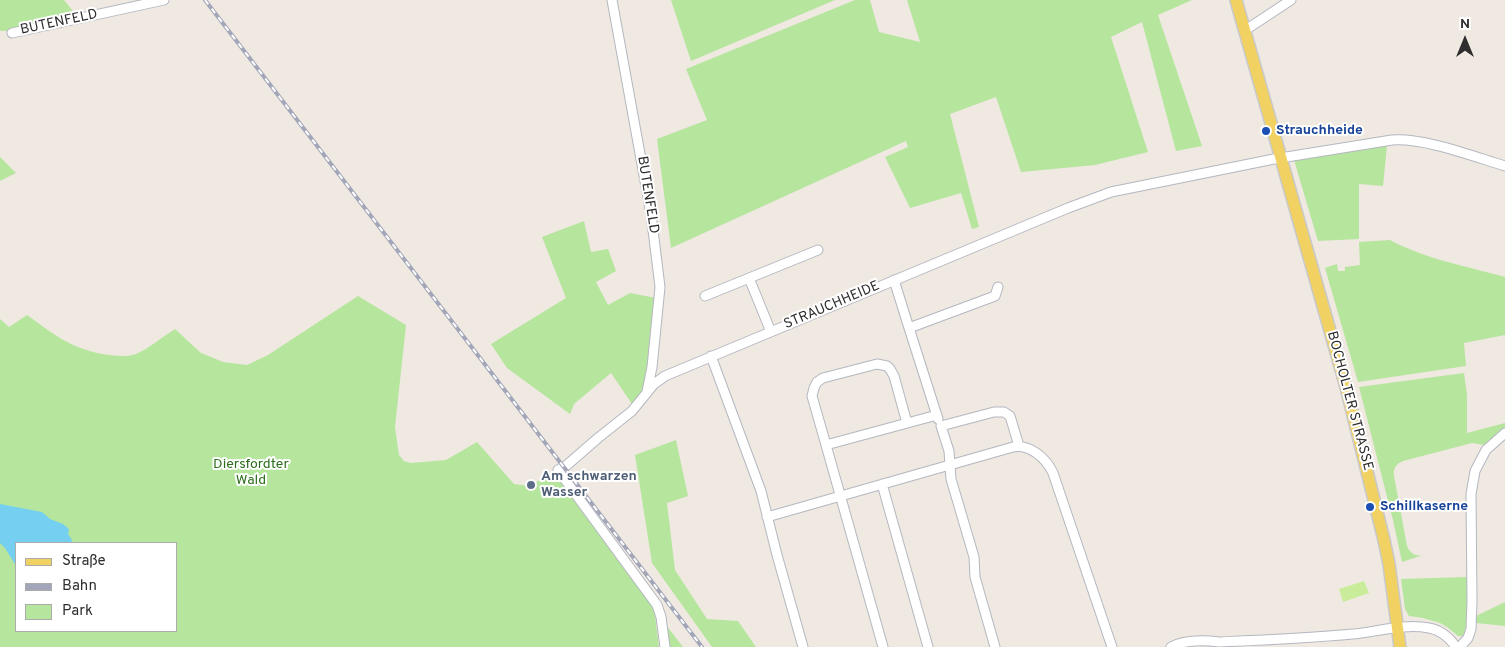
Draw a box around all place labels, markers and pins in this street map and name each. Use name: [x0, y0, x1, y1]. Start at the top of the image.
place label: Strauchheide: [1276, 123, 1363, 139]
marker: Strauchheide: [1260, 125, 1272, 137]
place label: Am schwarzen Wasser: [541, 469, 637, 502]
marker: Am schwarzen Wasser: [525, 479, 537, 491]
place label: Schillkaserne: [1380, 499, 1468, 515]
marker: Schillkaserne: [1364, 501, 1376, 513]

